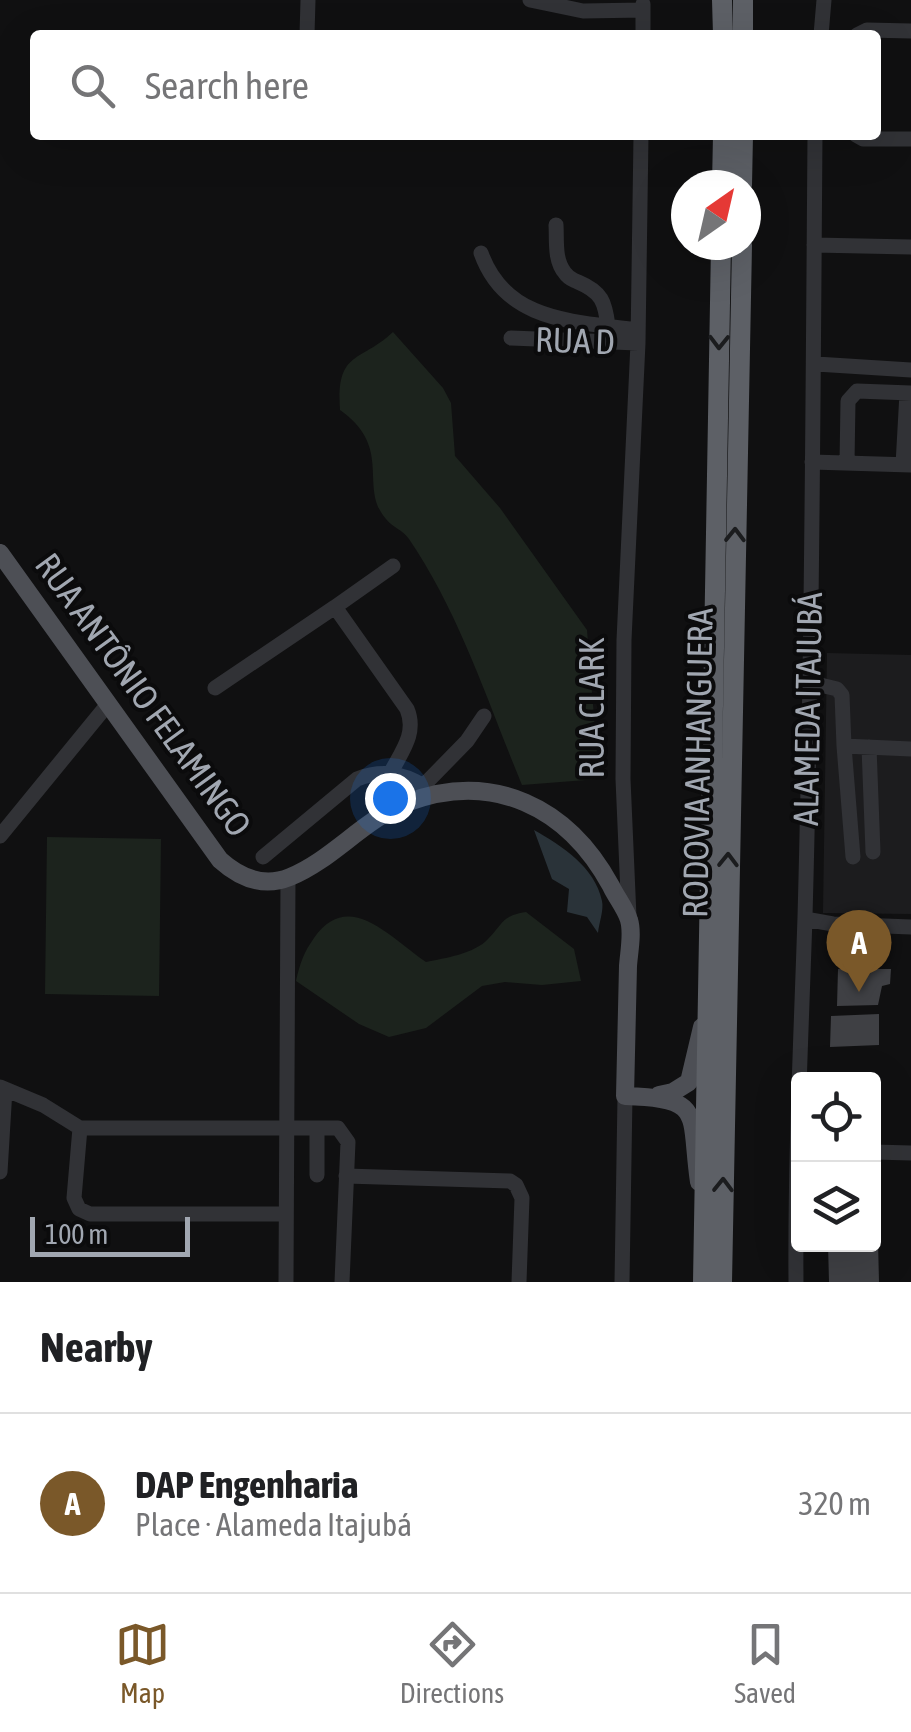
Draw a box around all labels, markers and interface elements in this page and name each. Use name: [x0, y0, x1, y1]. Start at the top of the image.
search box: [30, 30, 881, 140]
icon: search: [65, 58, 120, 113]
text: Search here: [145, 64, 309, 107]
north arrow: [671, 170, 761, 260]
street label: RUA D: [535, 319, 616, 361]
one-way arrow: [709, 335, 730, 351]
one-way arrow: [725, 526, 746, 542]
street label: RUA ANTÔNIO FELAMINGO: [28, 545, 260, 844]
street label: ALAMEDA ITAJUBÁ: [785, 591, 829, 826]
street label: RODOVIA ANHANGUERA: [674, 607, 720, 918]
street label: RUA CLARK: [571, 637, 611, 779]
your location: [365, 773, 416, 824]
one-way arrow: [717, 851, 738, 867]
pin: A: [826, 910, 892, 992]
map controls: [791, 1072, 881, 1252]
button: locate: [791, 1072, 881, 1162]
button: layers: [791, 1162, 881, 1252]
one-way arrow: [713, 1176, 734, 1192]
scale bar: [30, 1212, 190, 1256]
text: 100 m: [45, 1218, 108, 1250]
text: Nearby: [40, 1323, 153, 1371]
text: DAP Engenharia: [135, 1463, 358, 1506]
text: A: [65, 1485, 80, 1522]
text: 320 m: [798, 1485, 871, 1522]
text: Place · Alameda Itajubá: [135, 1506, 412, 1543]
tab: Map: [115, 1617, 170, 1709]
tab: Directions: [400, 1617, 504, 1709]
tab: Saved: [734, 1617, 796, 1709]

